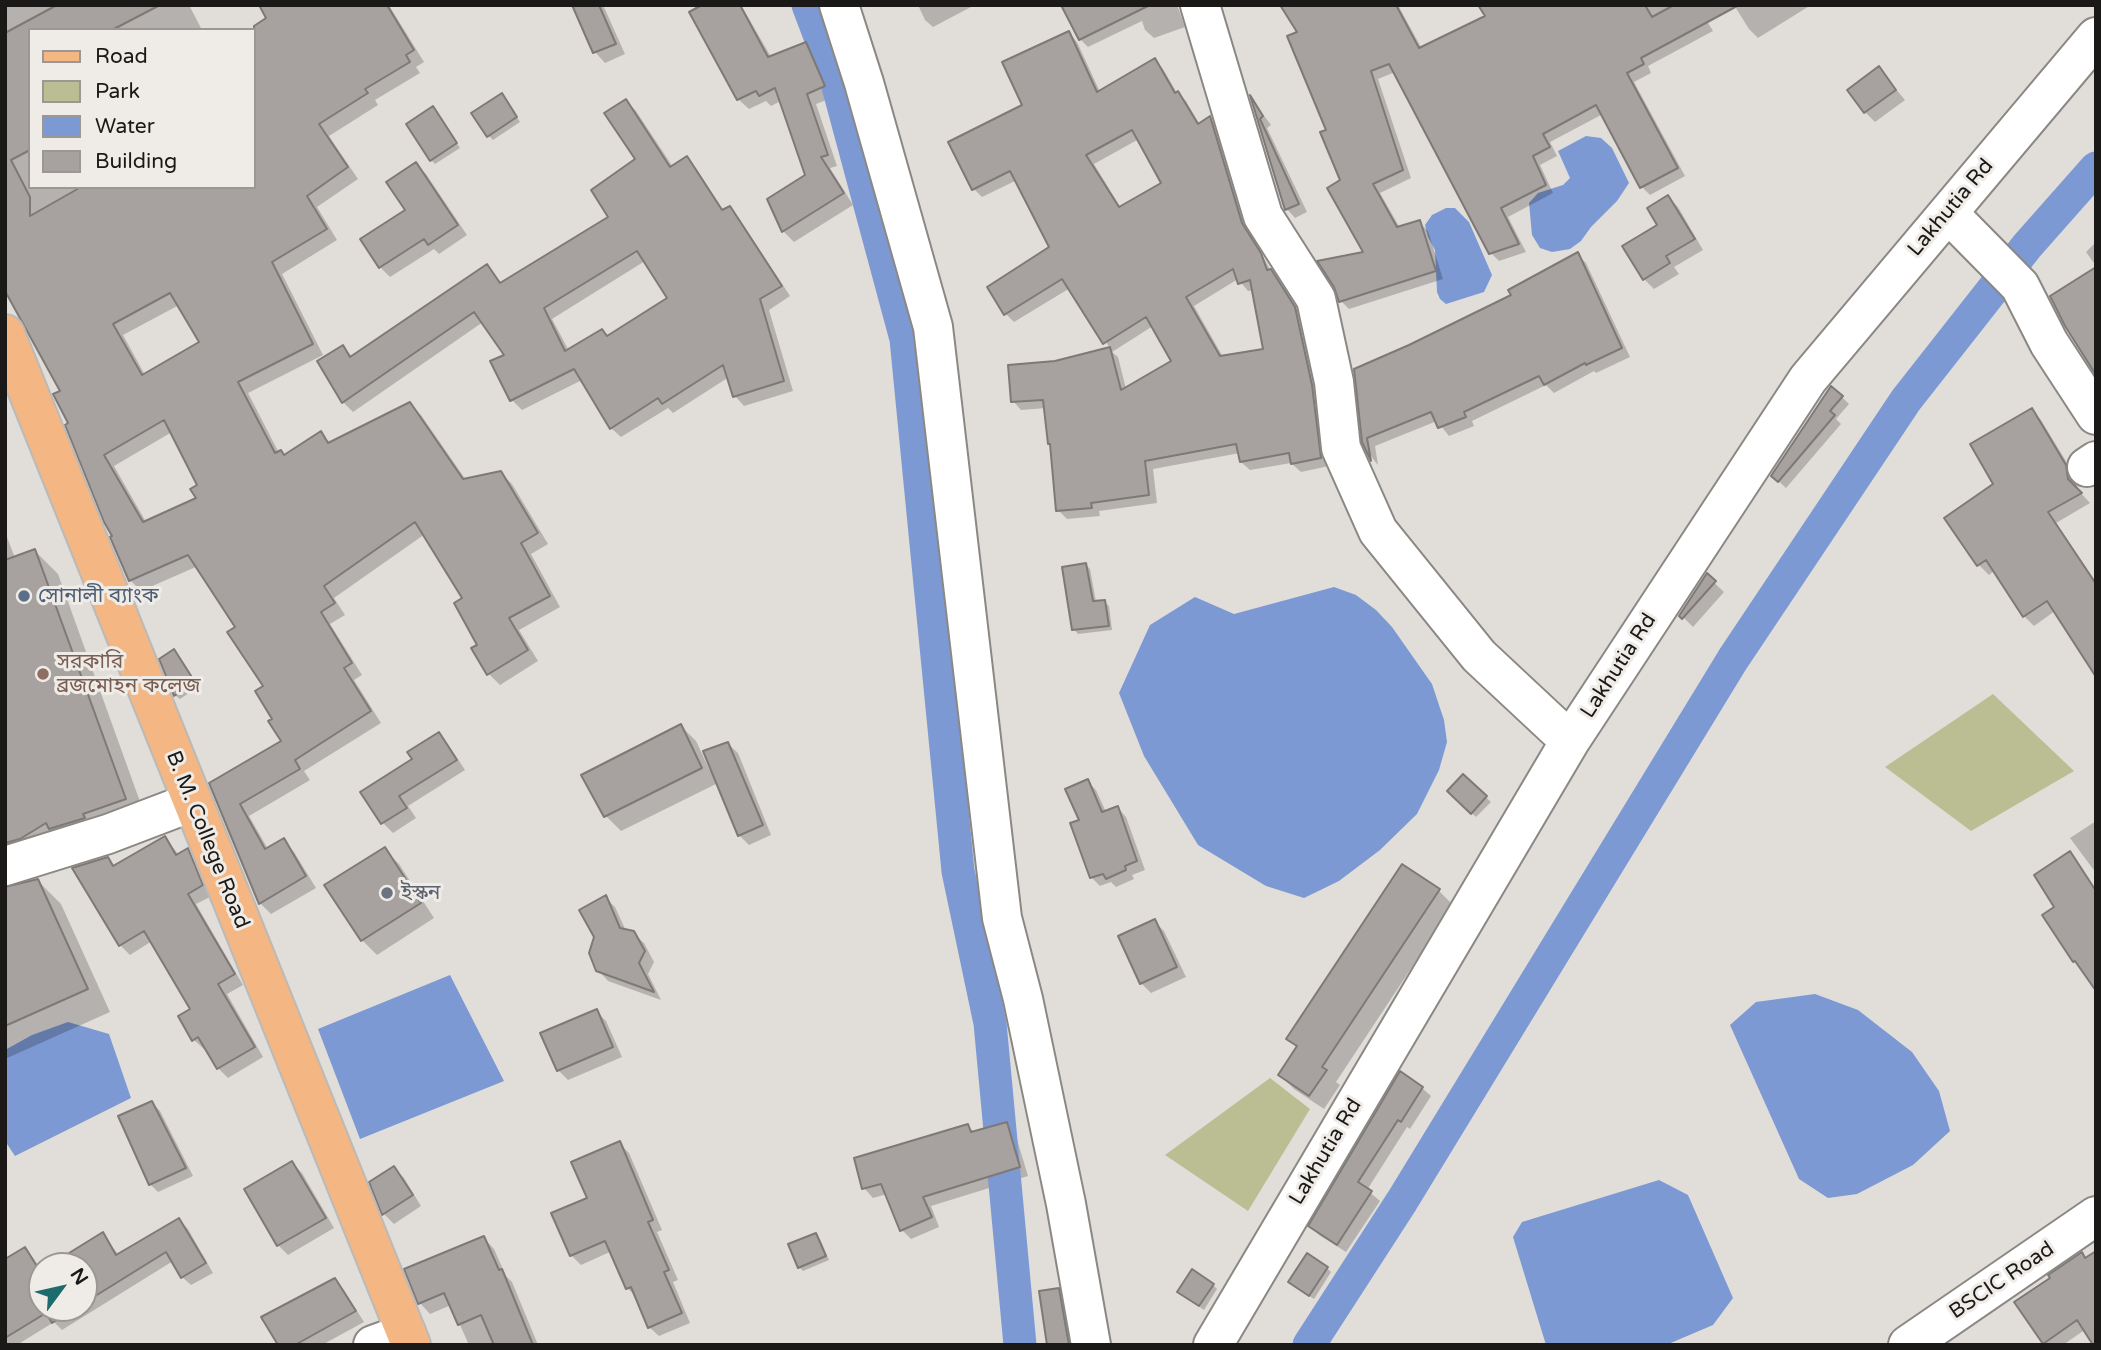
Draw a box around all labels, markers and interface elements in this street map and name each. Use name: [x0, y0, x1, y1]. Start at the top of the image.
legend: [28, 28, 256, 189]
text: Road: [95, 44, 148, 69]
text: Park: [95, 79, 140, 104]
text: Water: [95, 114, 155, 139]
text: Building: [95, 149, 177, 174]
street label: Lakhutia Rd: [1903, 154, 1999, 262]
place label: সোনালী ব্যাংক: [38, 583, 159, 609]
marker: সোনালী ব্যাংক: [16, 588, 32, 604]
street label: Lakhutia Rd: [1576, 609, 1662, 723]
place label: সরকারি ব্রজমোহন কলেজ: [57, 649, 201, 699]
marker: সরকারি ব্রজমোহন কলেজ: [35, 666, 51, 682]
street label: B. M. College Road: [160, 748, 254, 932]
place label: ইস্কন: [401, 880, 441, 906]
marker: ইস্কন: [379, 885, 395, 901]
street label: Lakhutia Rd: [1284, 1094, 1368, 1210]
street label: BSCIC Road: [1945, 1237, 2059, 1325]
north arrow: [28, 1252, 98, 1322]
text: N: [66, 1264, 92, 1289]

